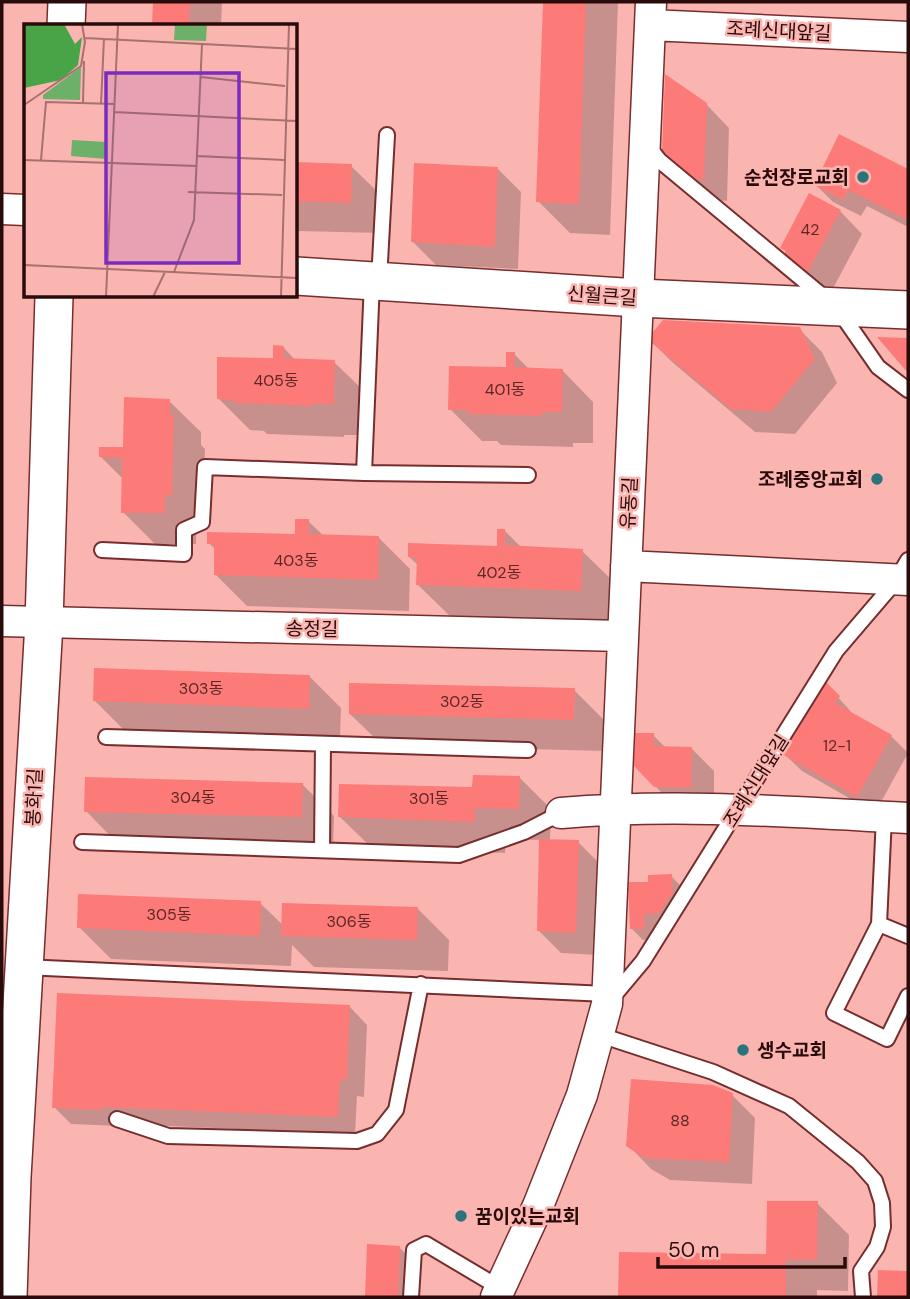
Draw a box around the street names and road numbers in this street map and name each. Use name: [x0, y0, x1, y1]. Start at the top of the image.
street label: 조례신대앞길: [726, 16, 832, 46]
street label: 신월큰길: [566, 281, 638, 311]
street label: 유동길: [615, 476, 643, 530]
street label: 송정길: [286, 616, 338, 642]
street label: 조례신대앞길: [718, 730, 794, 832]
street label: 봉화1길: [20, 767, 48, 827]

